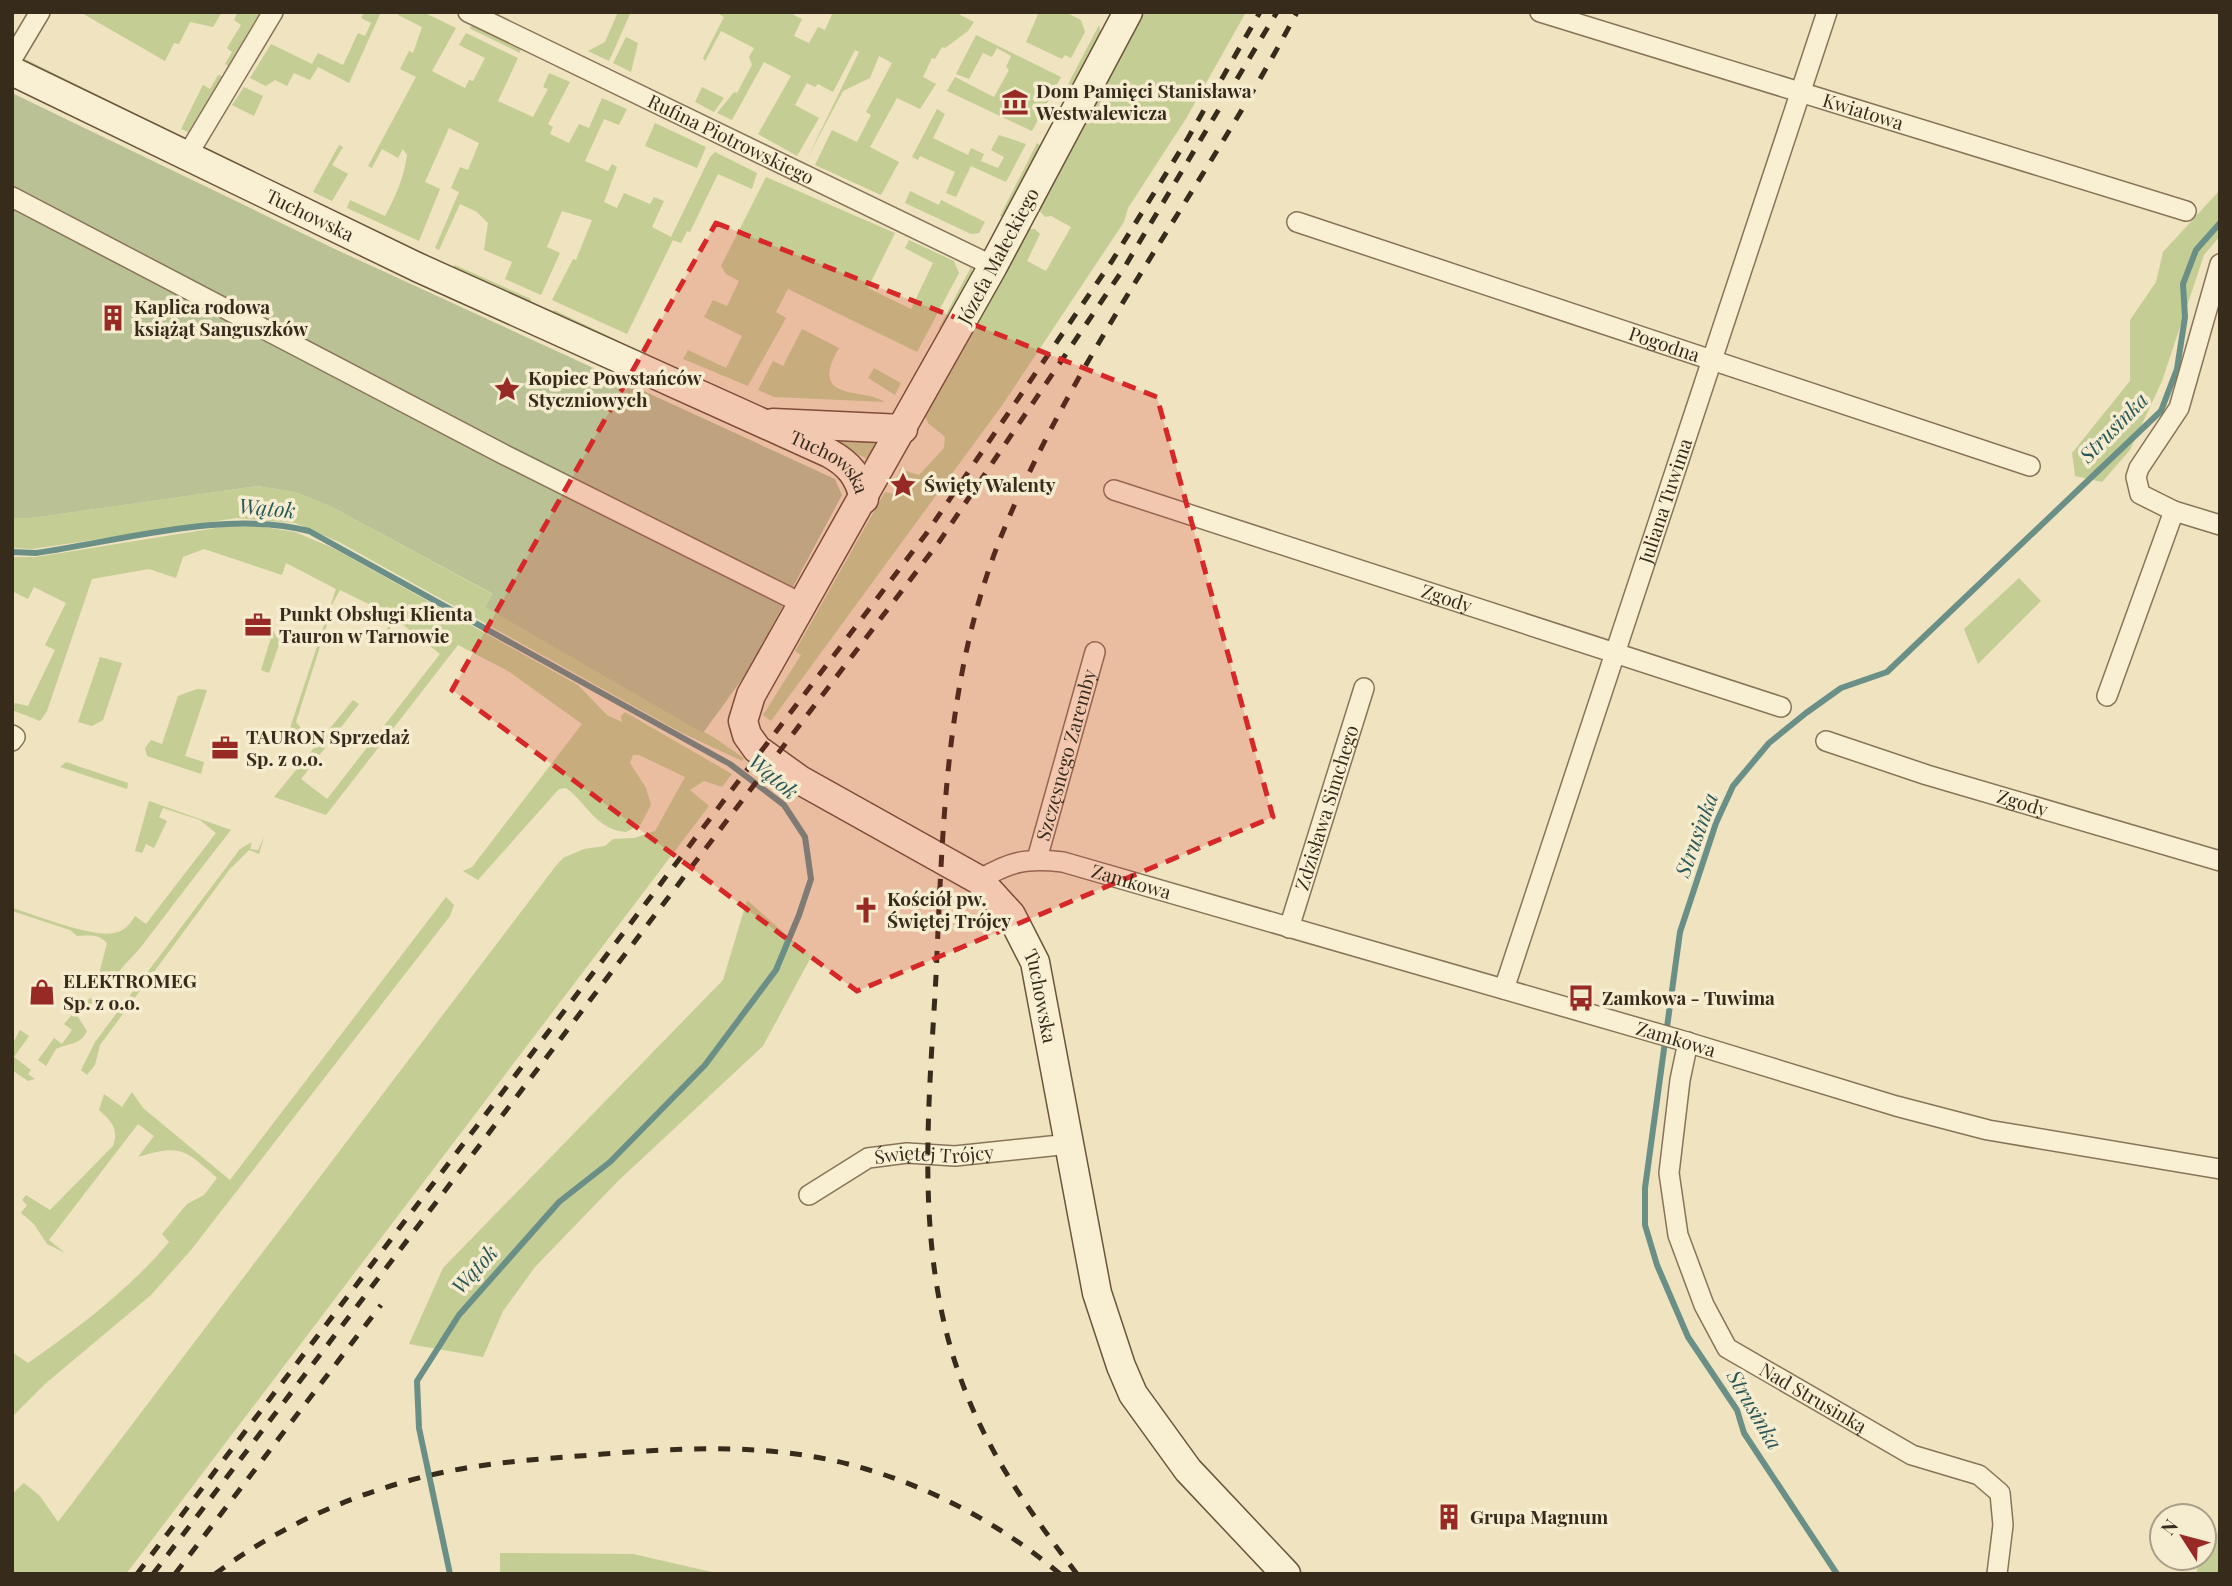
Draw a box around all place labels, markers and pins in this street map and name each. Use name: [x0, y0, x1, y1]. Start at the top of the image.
place label: Dom Pamięci Stanisława Westwalewicza: [1035, 77, 1252, 125]
museum icon: Dom Pamięci Stanisława Westwalewicza: [1000, 87, 1030, 117]
place label: Kaplica rodowa książąt Sanguszków: [134, 293, 308, 341]
building icon: Kaplica rodowa książąt Sanguszków: [98, 303, 128, 333]
place label: Kopiec Powstańców Styczniowych: [528, 364, 702, 412]
place icon: Kopiec Powstańców Styczniowych: [492, 374, 522, 404]
place icon: Święty Walenty: [888, 470, 918, 500]
place label: Święty Walenty: [924, 471, 1056, 497]
place label: Punkt Obsługi Klienta Tauron w Tarnowie: [279, 600, 473, 648]
office icon: Punkt Obsługi Klienta Tauron w Tarnowie: [243, 610, 273, 640]
place label: TAURON Sprzedaż Sp. z o.o.: [246, 723, 410, 771]
office icon: TAURON Sprzedaż Sp. z o.o.: [210, 733, 240, 763]
place label: Kościół pw. Świętej Trójcy: [887, 885, 1011, 933]
church icon: Kościół pw. Świętej Trójcy: [851, 895, 881, 925]
place label: ELEKTROMEG Sp. z o.o.: [63, 967, 197, 1015]
shop icon: ELEKTROMEG Sp. z o.o.: [27, 977, 57, 1007]
bus stop icon: Zamkowa - Tuwima: [1566, 983, 1596, 1013]
place label: Zamkowa - Tuwima: [1602, 984, 1775, 1010]
building icon: Grupa Magnum: [1434, 1502, 1464, 1532]
place label: Grupa Magnum: [1470, 1503, 1608, 1529]

